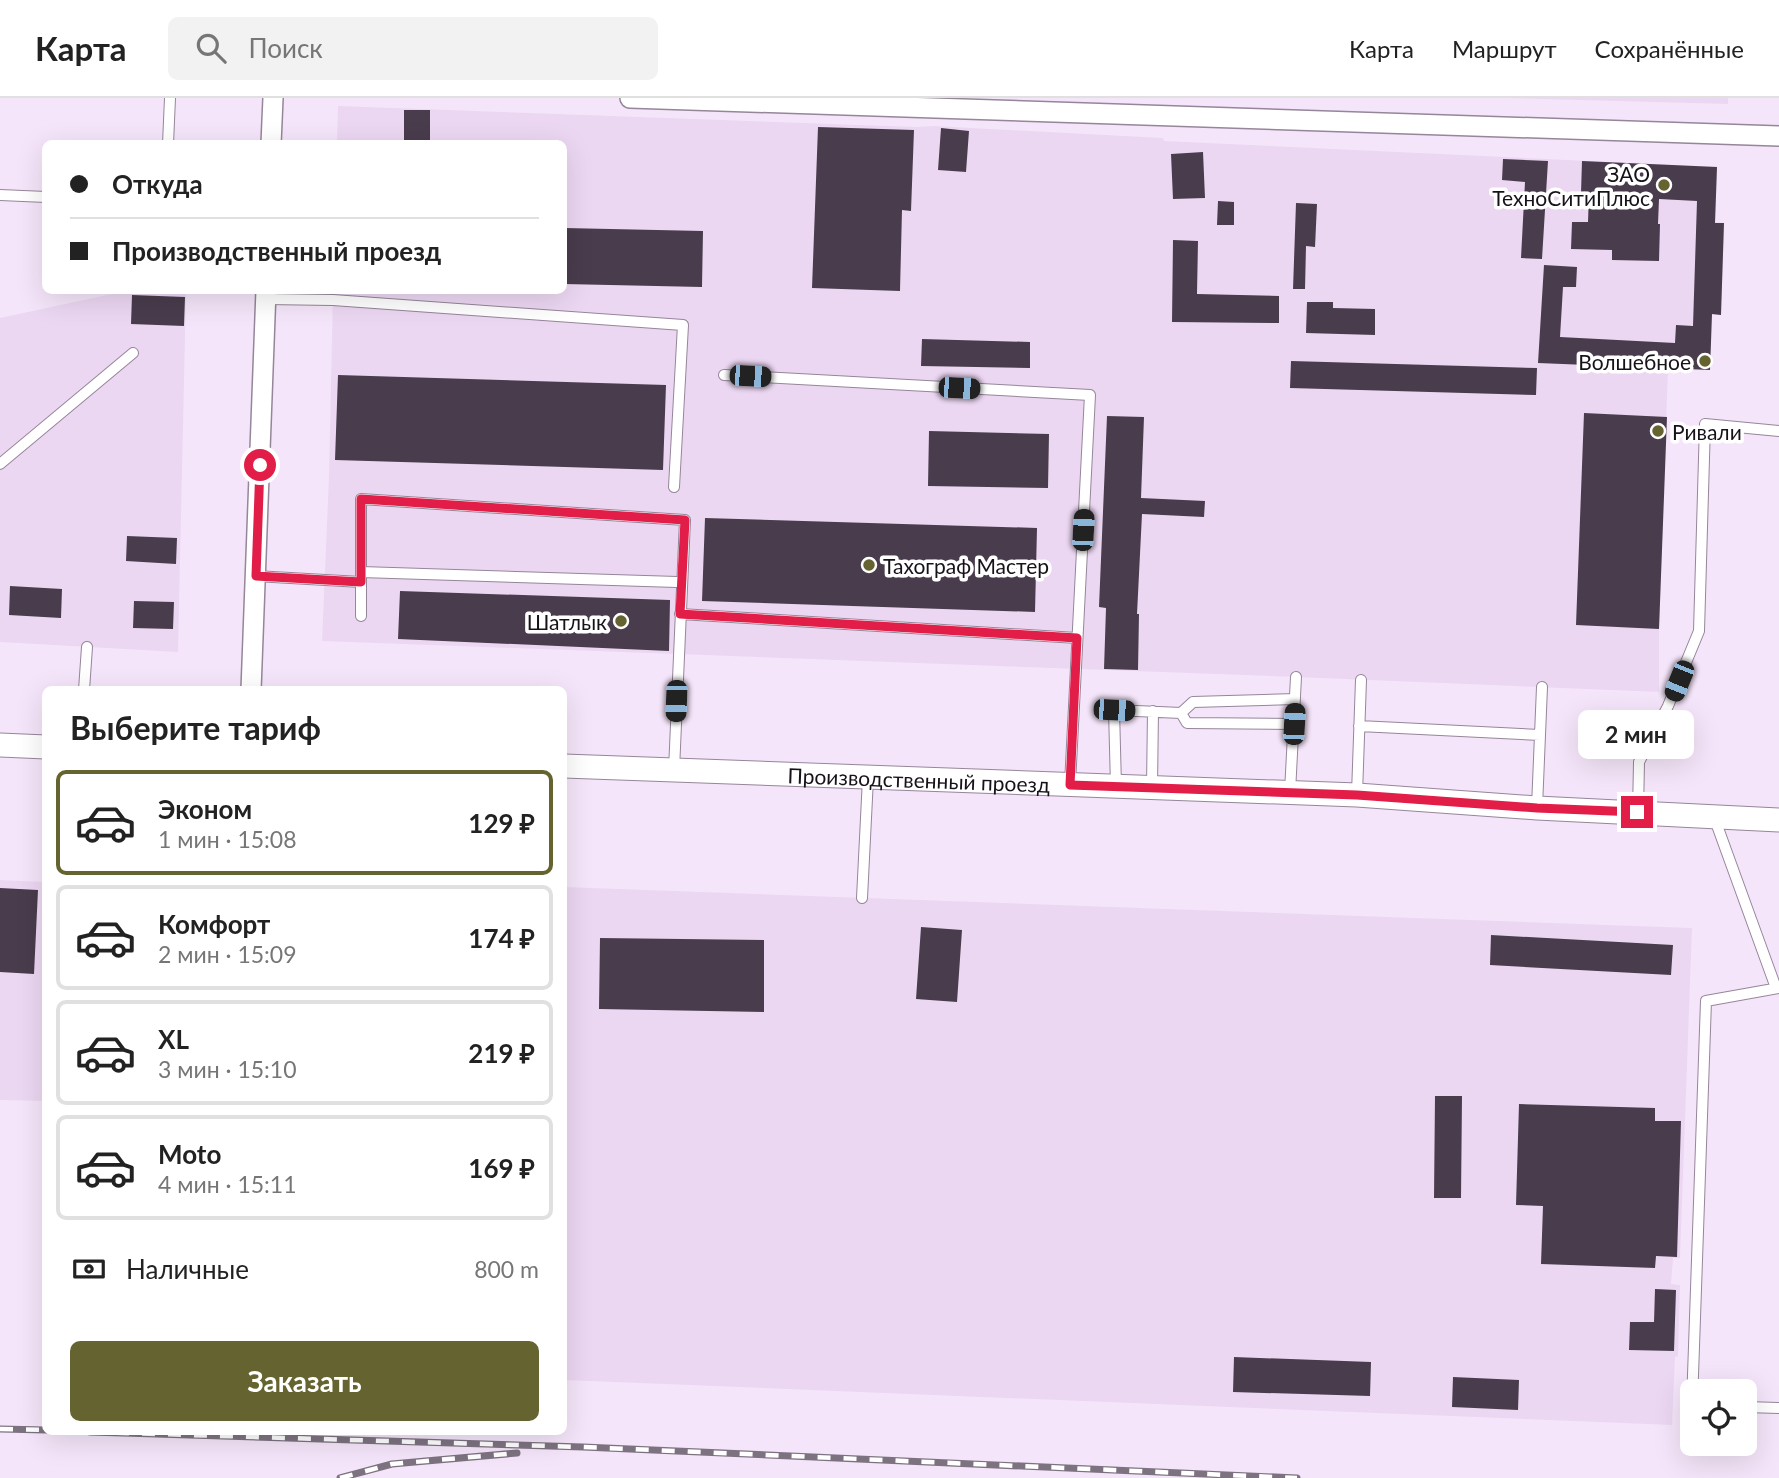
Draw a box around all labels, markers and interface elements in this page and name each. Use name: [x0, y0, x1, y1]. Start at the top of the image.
search box: [168, 17, 658, 80]
text: Карта: [35, 28, 126, 68]
icon: search: [192, 29, 230, 67]
text: Поиск: [248, 32, 323, 64]
text: Карта: [1349, 34, 1414, 63]
text: Маршрут: [1452, 34, 1557, 63]
text: Сохранённые: [1595, 34, 1744, 63]
place label: ЗАО ТехноСитиПлюс: [1492, 161, 1650, 210]
text: Откуда: [112, 168, 203, 200]
marker: ЗАО ТехноСитиПлюс: [1656, 177, 1672, 193]
text: Производственный проезд: [112, 235, 441, 267]
place label: Волшебное: [1578, 349, 1691, 374]
marker: Волшебное: [1697, 353, 1713, 369]
car: [729, 364, 772, 388]
car: [938, 376, 981, 400]
place label: Ривали: [1672, 419, 1742, 444]
marker: Ривали: [1650, 423, 1666, 439]
route start: [244, 449, 276, 481]
car: [1072, 508, 1095, 552]
place label: Тахограф Мастер: [883, 553, 1049, 578]
marker: Тахограф Мастер: [861, 557, 877, 573]
place label: Шатлык: [527, 609, 607, 634]
marker: Шатлык: [613, 613, 629, 629]
car: [1662, 658, 1697, 704]
car: [665, 680, 688, 722]
car: [1093, 698, 1136, 722]
car: [1283, 702, 1306, 746]
text: Выберите тариф: [70, 708, 321, 747]
callout: 2 мин: [1579, 710, 1695, 760]
text: 2 мин: [1605, 720, 1667, 748]
street label: Производственный проезд: [787, 762, 1051, 796]
icon: car: [74, 791, 137, 854]
text: Эконом: [158, 793, 252, 825]
route end: [1621, 796, 1653, 828]
text: 129 ₽: [468, 807, 535, 839]
text: 1 мин · 15:08: [158, 825, 297, 853]
icon: car: [74, 906, 137, 969]
text: Комфорт: [158, 908, 270, 940]
text: 174 ₽: [468, 922, 535, 954]
text: 2 мин · 15:09: [158, 940, 297, 968]
icon: car: [74, 1021, 137, 1084]
text: XL: [158, 1023, 189, 1055]
text: 219 ₽: [468, 1037, 535, 1069]
text: 3 мин · 15:10: [158, 1055, 297, 1083]
icon: car: [74, 1136, 137, 1199]
text: Moto: [158, 1138, 221, 1170]
text: 169 ₽: [468, 1152, 535, 1184]
text: 4 мин · 15:11: [158, 1170, 297, 1198]
icon: cash: [70, 1250, 108, 1288]
text: Наличные: [126, 1253, 249, 1285]
text: 800 m: [474, 1255, 539, 1283]
button: Заказать: [70, 1341, 539, 1421]
map controls: [1680, 1379, 1757, 1456]
button: locate: [1680, 1379, 1757, 1456]

